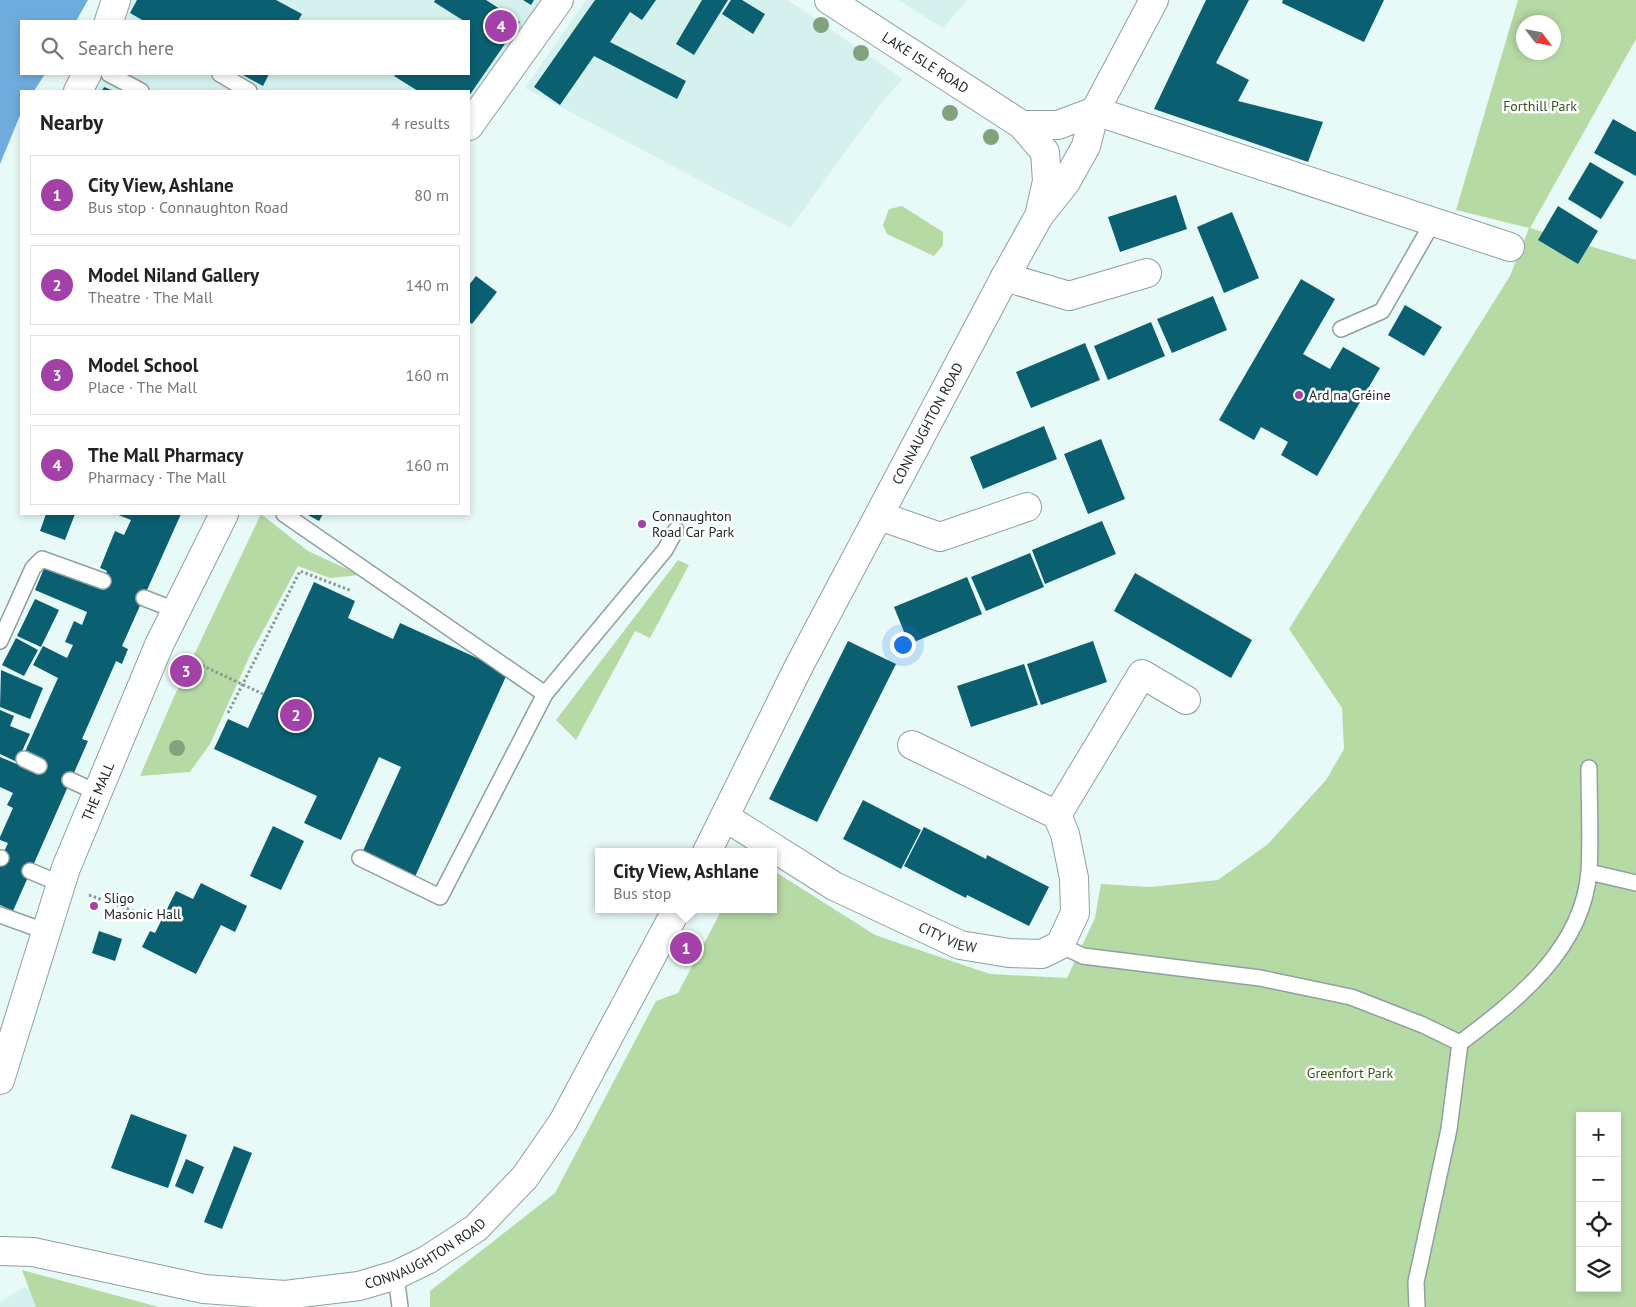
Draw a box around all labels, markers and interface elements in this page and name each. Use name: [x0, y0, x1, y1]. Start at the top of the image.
pin: 4: [485, 7, 517, 45]
north arrow: [1516, 15, 1561, 60]
search box: [20, 20, 470, 75]
street label: LAKE ISLE ROAD: [879, 28, 972, 97]
icon: search: [38, 34, 66, 62]
text: Search here: [78, 36, 174, 60]
park label: Forthill Park: [1503, 97, 1577, 115]
text: Nearby: [40, 109, 103, 136]
text: 4 results: [391, 113, 450, 133]
text: City View, Ashlane: [88, 173, 234, 197]
text: 1: [52, 185, 62, 205]
text: 80 m: [414, 185, 449, 205]
text: Bus stop · Connaughton Road: [88, 197, 288, 217]
text: Model Niland Gallery: [88, 263, 259, 287]
text: 2: [52, 275, 62, 295]
text: 140 m: [406, 275, 449, 295]
text: Theatre · The Mall: [88, 287, 213, 307]
text: Model School: [88, 353, 198, 377]
street label: CONNAUGHTON ROAD: [888, 359, 967, 488]
text: 3: [52, 365, 62, 385]
text: 160 m: [406, 365, 449, 385]
text: Place · The Mall: [88, 377, 197, 397]
place label: Ard na Gréine: [1309, 386, 1391, 404]
marker: Ard na Gréine: [1293, 389, 1305, 401]
text: The Mall Pharmacy: [88, 443, 243, 467]
text: 4: [52, 455, 62, 475]
text: 160 m: [406, 455, 449, 475]
text: Pharmacy · The Mall: [88, 467, 226, 487]
place label: Connaughton Road Car Park: [652, 507, 735, 541]
marker: Connaughton Road Car Park: [636, 518, 648, 530]
your location: [890, 632, 916, 658]
pin: 3: [170, 652, 202, 690]
pin: 2: [280, 696, 312, 734]
street label: THE MALL: [78, 759, 118, 824]
popup: [595, 848, 777, 913]
text: City View, Ashlane: [613, 859, 759, 883]
text: Bus stop: [613, 883, 671, 903]
place label: Sligo Masonic Hall: [104, 889, 181, 923]
marker: Sligo Masonic Hall: [88, 900, 100, 912]
street label: CITY VIEW: [915, 918, 978, 957]
pin: 1: [670, 929, 702, 967]
park label: Greenfort Park: [1307, 1064, 1393, 1082]
map controls: [1576, 1112, 1621, 1292]
button: +: [1576, 1112, 1621, 1157]
button: −: [1576, 1157, 1621, 1202]
button: locate: [1576, 1202, 1621, 1247]
street label: CONNAUGHTON ROAD: [363, 1214, 490, 1293]
button: layers: [1576, 1247, 1621, 1292]

